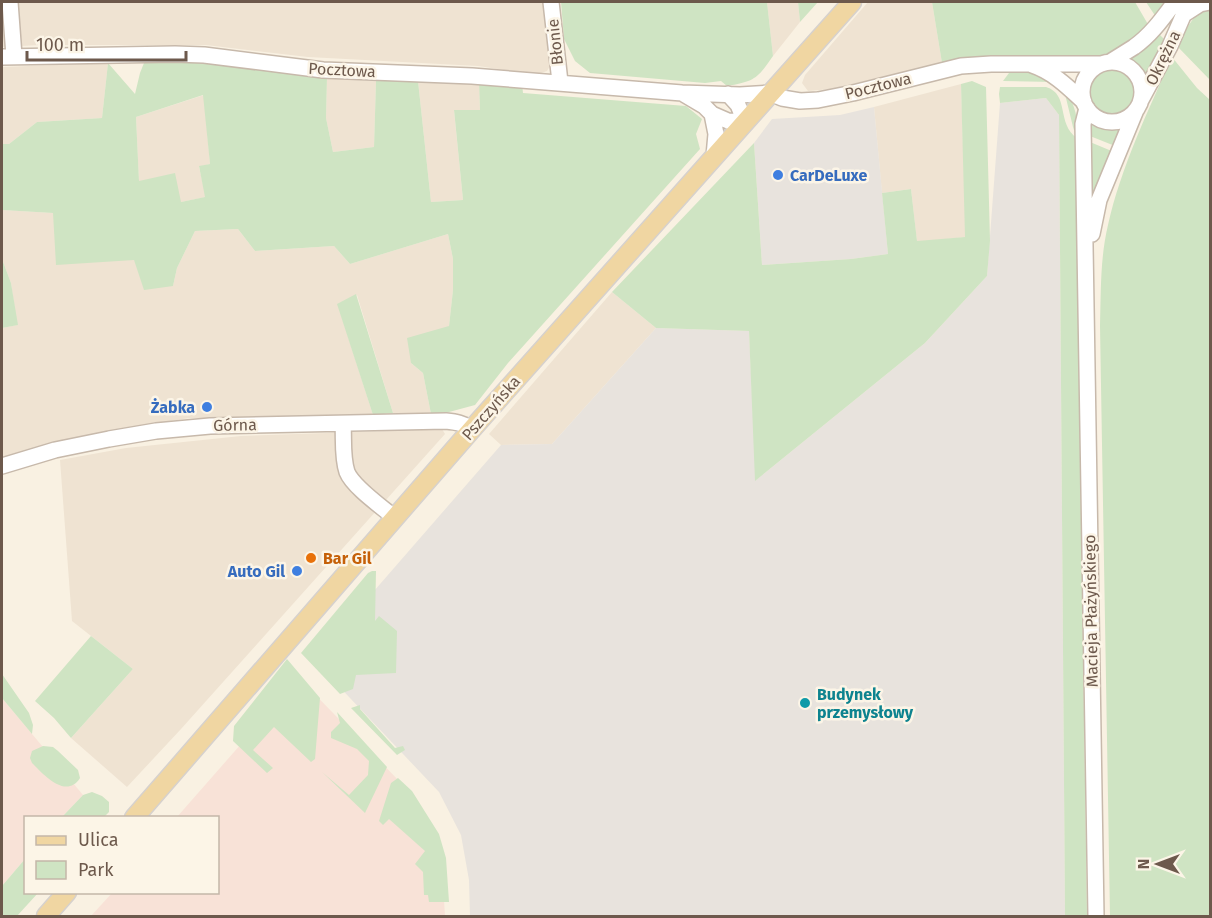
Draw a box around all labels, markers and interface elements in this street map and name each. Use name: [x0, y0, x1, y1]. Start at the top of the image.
street label: Błonie: [543, 18, 567, 66]
scale bar: [27, 24, 186, 62]
street label: Okrężna: [1142, 27, 1184, 89]
text: 100 m: [36, 34, 84, 56]
street label: Pocztowa: [308, 59, 376, 81]
street label: Pocztowa: [843, 69, 913, 103]
place label: CarDeLuxe: [790, 166, 868, 185]
marker: CarDeLuxe: [771, 168, 785, 182]
street label: Pszczyńska: [458, 372, 524, 444]
place label: Żabka: [151, 398, 195, 417]
marker: Żabka: [200, 400, 214, 414]
street label: Górna: [213, 415, 257, 435]
street label: Macieja Płażyńskiego: [1080, 534, 1102, 688]
place label: Bar Gil: [323, 549, 372, 568]
marker: Bar Gil: [304, 551, 318, 565]
place label: Auto Gil: [227, 562, 285, 581]
marker: Auto Gil: [290, 564, 304, 578]
place label: Budynek przemysłowy: [817, 685, 914, 722]
marker: Budynek przemysłowy: [798, 696, 812, 710]
legend: [24, 816, 219, 894]
text: Ulica: [78, 829, 118, 851]
north arrow: [1128, 834, 1188, 894]
text: Park: [78, 859, 114, 881]
text: N: [1134, 859, 1153, 869]

